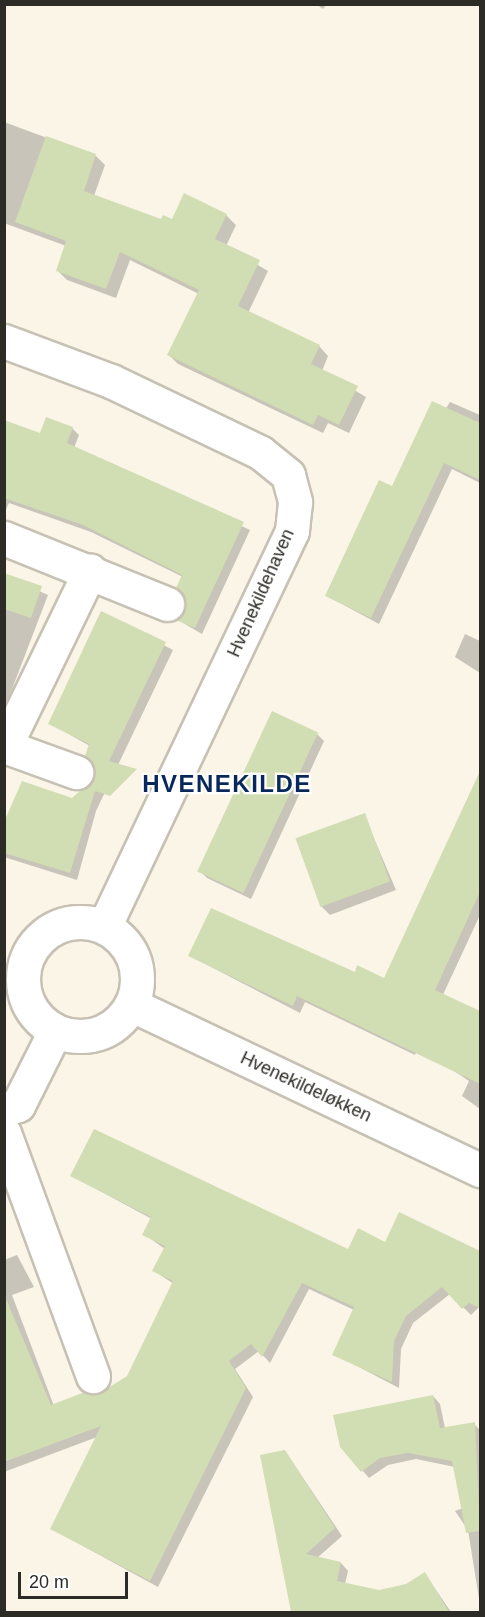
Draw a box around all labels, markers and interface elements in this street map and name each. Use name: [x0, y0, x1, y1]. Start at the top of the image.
street label: Hvenekildehaven: [223, 526, 299, 660]
district label: HVENEKILDE: [142, 770, 312, 798]
street label: Hvenekildeløkken: [237, 1047, 375, 1127]
scale bar: [21, 1560, 130, 1598]
text: 20 m: [29, 1572, 69, 1592]

